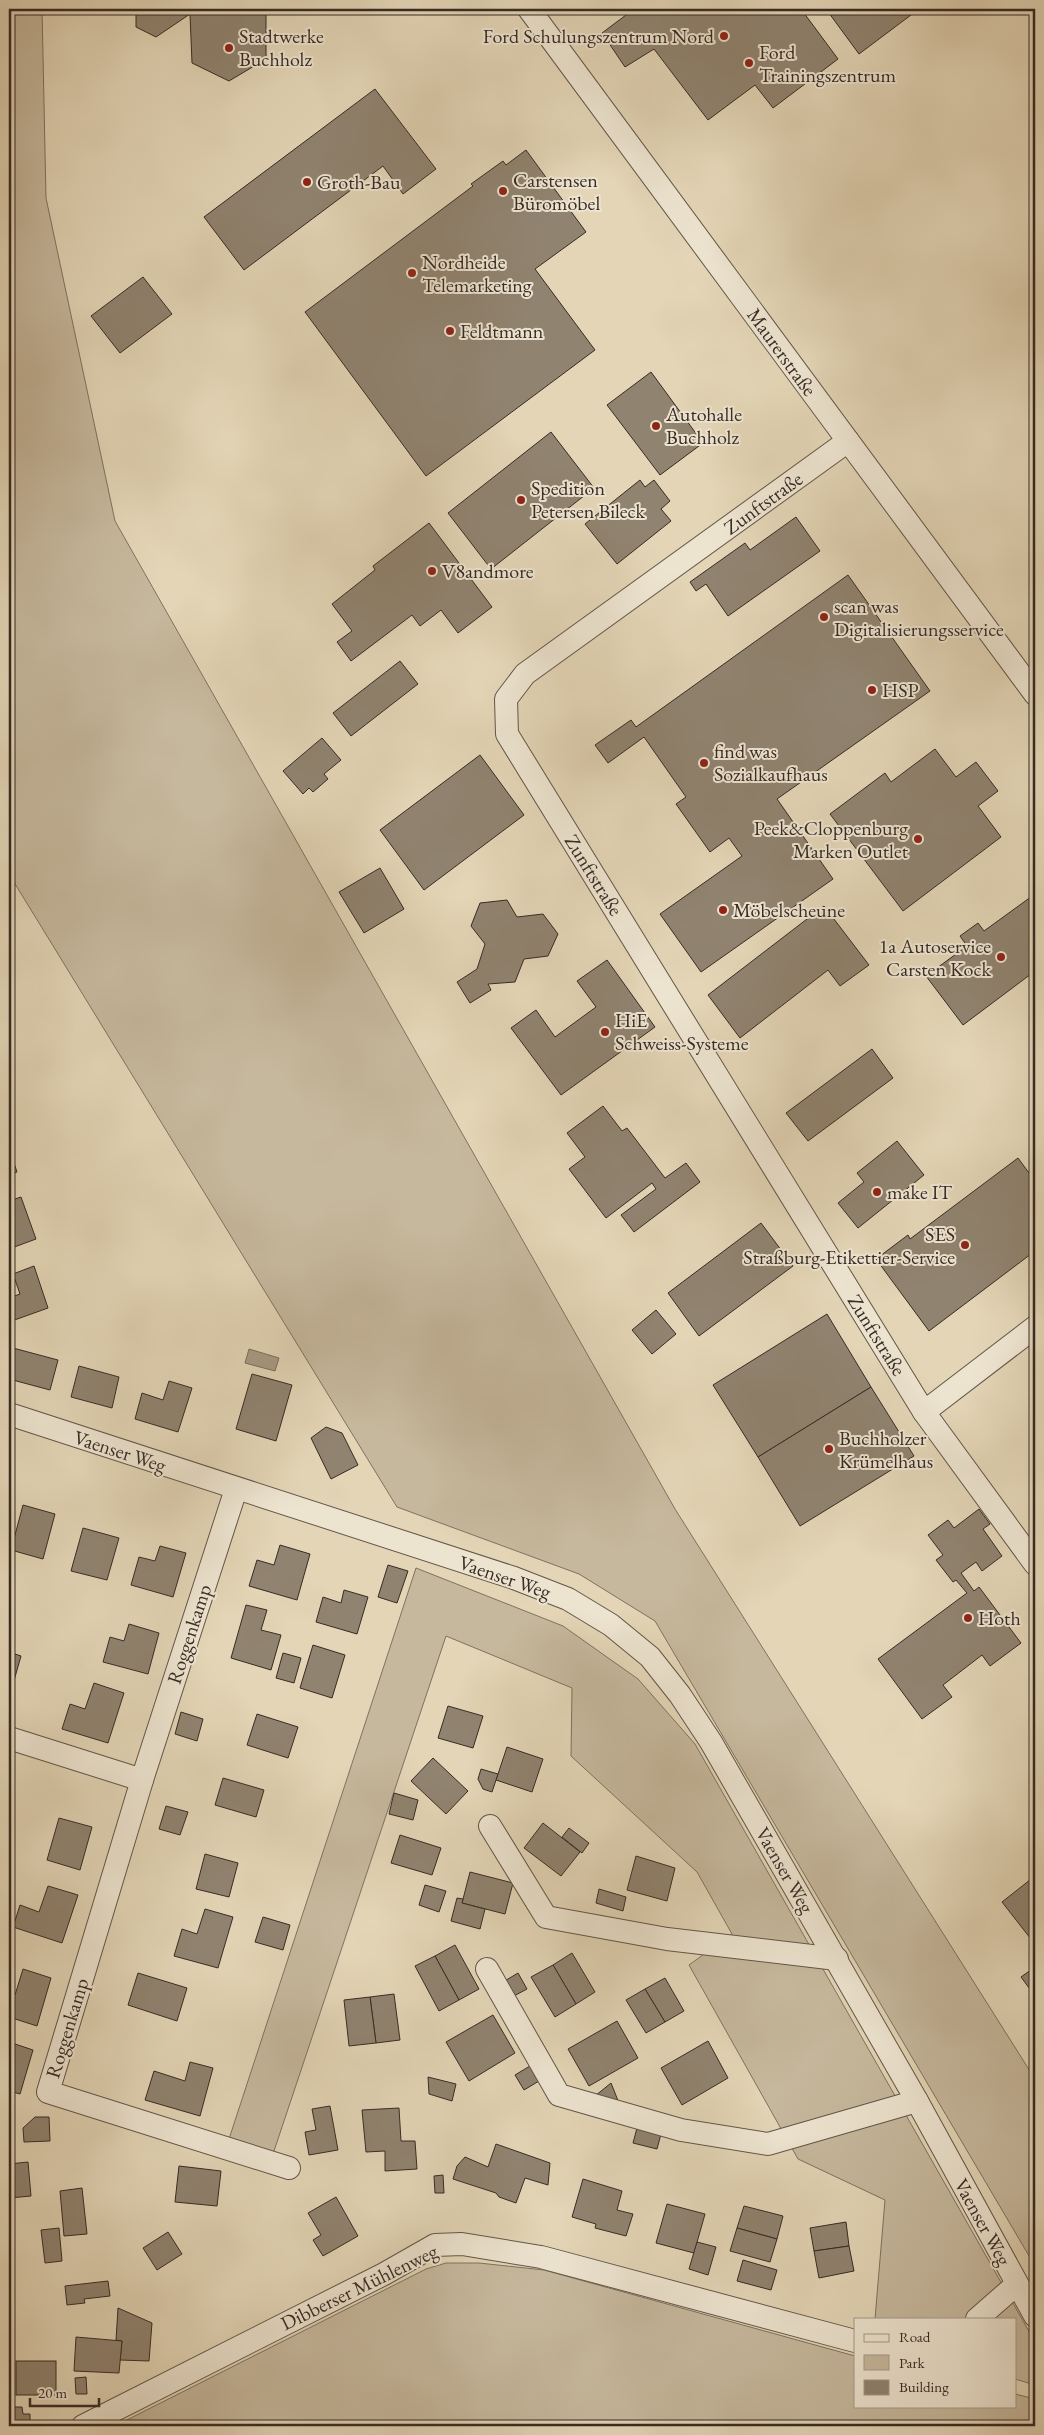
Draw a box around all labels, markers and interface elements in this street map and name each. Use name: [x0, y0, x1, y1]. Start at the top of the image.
place label: Stadtwerke Buchholz: [239, 23, 324, 72]
place label: Ford Schulungszentrum Nord: [483, 23, 715, 49]
marker: Ford Schulungszentrum Nord: [718, 30, 730, 42]
place label: Ford Trainingszentrum: [759, 39, 897, 88]
marker: Stadtwerke Buchholz: [223, 42, 235, 54]
marker: Ford Trainingszentrum: [743, 57, 755, 69]
place label: Carstensen Büromöbel: [513, 167, 600, 216]
place label: Groth-Bau: [317, 169, 401, 195]
marker: Groth-Bau: [301, 176, 313, 188]
marker: Carstensen Büromöbel: [497, 185, 509, 197]
place label: Nordheide Telemarketing: [422, 249, 532, 298]
marker: Nordheide Telemarketing: [406, 267, 418, 279]
street label: Maurerstraße: [741, 303, 823, 401]
place label: Feldtmann: [460, 318, 544, 344]
marker: Feldtmann: [444, 325, 456, 337]
place label: Autohalle Buchholz: [665, 401, 742, 450]
marker: Autohalle Buchholz: [650, 420, 662, 432]
street label: Zunftstraße: [719, 466, 808, 540]
place label: Spedition Petersen Bileck: [531, 475, 646, 524]
marker: Spedition Petersen Bileck: [515, 494, 527, 506]
place label: V8andmore: [442, 558, 534, 584]
marker: V8andmore: [426, 565, 438, 577]
place label: scan was Digitalisierungsservice: [834, 593, 1004, 642]
marker: scan was Digitalisierungsservice: [818, 611, 830, 623]
place label: HSP: [882, 677, 919, 703]
marker: HSP: [866, 684, 878, 696]
place label: find was Sozialkaufhaus: [714, 738, 828, 787]
marker: find was Sozialkaufhaus: [698, 757, 710, 769]
place label: Peek&Cloppenburg Marken Outlet: [754, 815, 909, 864]
street label: Zunftstraße: [559, 829, 629, 921]
marker: Peek&Cloppenburg Marken Outlet: [912, 833, 924, 845]
place label: Möbelscheune: [733, 897, 845, 923]
marker: Möbelscheune: [717, 904, 729, 916]
place label: 1a Autoservice Carsten Kock: [879, 933, 992, 982]
marker: 1a Autoservice Carsten Kock: [995, 951, 1007, 963]
place label: HiE Schweiss-Systeme: [615, 1007, 749, 1056]
marker: HiE Schweiss-Systeme: [599, 1026, 611, 1038]
place label: make IT: [887, 1179, 953, 1205]
marker: make IT: [871, 1186, 883, 1198]
place label: SES Straßburg-Etikettier-Service: [743, 1221, 955, 1270]
marker: SES Straßburg-Etikettier-Service: [959, 1239, 971, 1251]
street label: Zunftstraße: [842, 1289, 912, 1381]
street label: Vaenser Weg: [71, 1424, 170, 1478]
place label: Buchholzer Krümelhaus: [839, 1425, 933, 1474]
marker: Buchholzer Krümelhaus: [823, 1443, 835, 1455]
street label: Vaenser Weg: [456, 1549, 555, 1605]
street label: Roggenkamp: [161, 1581, 217, 1687]
place label: Hoth: [978, 1605, 1021, 1631]
marker: Hoth: [962, 1612, 974, 1624]
street label: Vaenser Weg: [750, 1822, 820, 1918]
street label: Roggenkamp: [39, 1975, 95, 2081]
street label: Vaenser Weg: [948, 2174, 1018, 2270]
street label: Dibberser Mühlenweg: [276, 2238, 442, 2336]
legend: [854, 2318, 1016, 2408]
text: Road: [899, 2327, 931, 2346]
text: Park: [899, 2353, 926, 2372]
scale bar: [30, 2375, 99, 2407]
text: Building: [899, 2377, 949, 2396]
text: 20 m: [38, 2383, 67, 2402]

